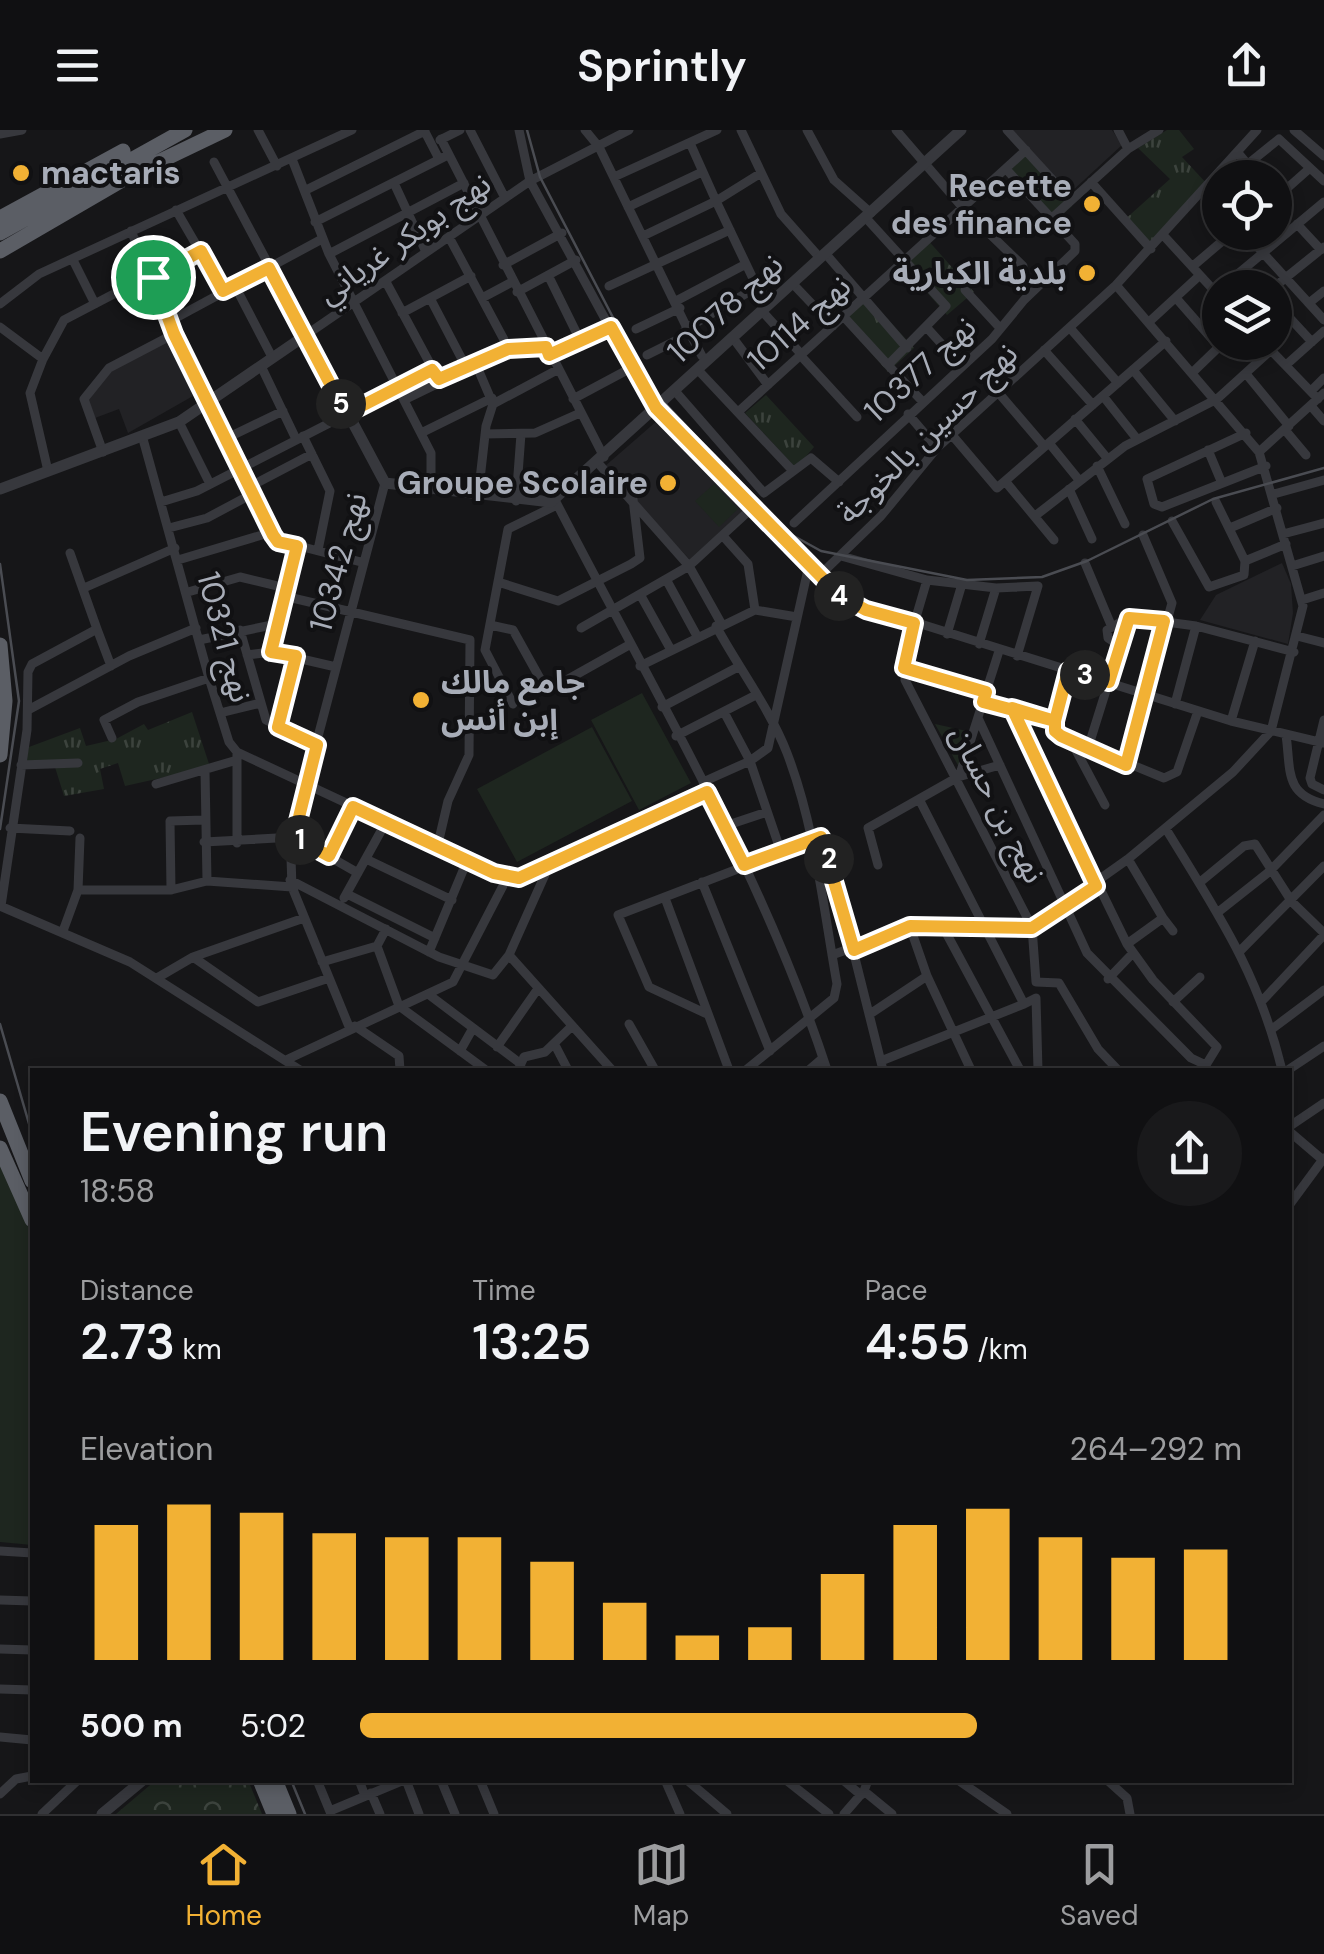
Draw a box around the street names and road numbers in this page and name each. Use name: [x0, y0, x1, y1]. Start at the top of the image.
street label: نهج بوبكر غرياني: [309, 163, 501, 316]
street label: نهج 10078: [658, 244, 794, 374]
street label: نهج 10114: [738, 265, 862, 383]
street label: نهج 10377: [855, 306, 987, 434]
street label: نهج حسين بالخوجة: [827, 333, 1029, 535]
street label: نهج 10342: [299, 488, 380, 637]
street label: نهج 10321: [185, 567, 263, 708]
street label: نهج بن حسان: [938, 718, 1056, 891]

